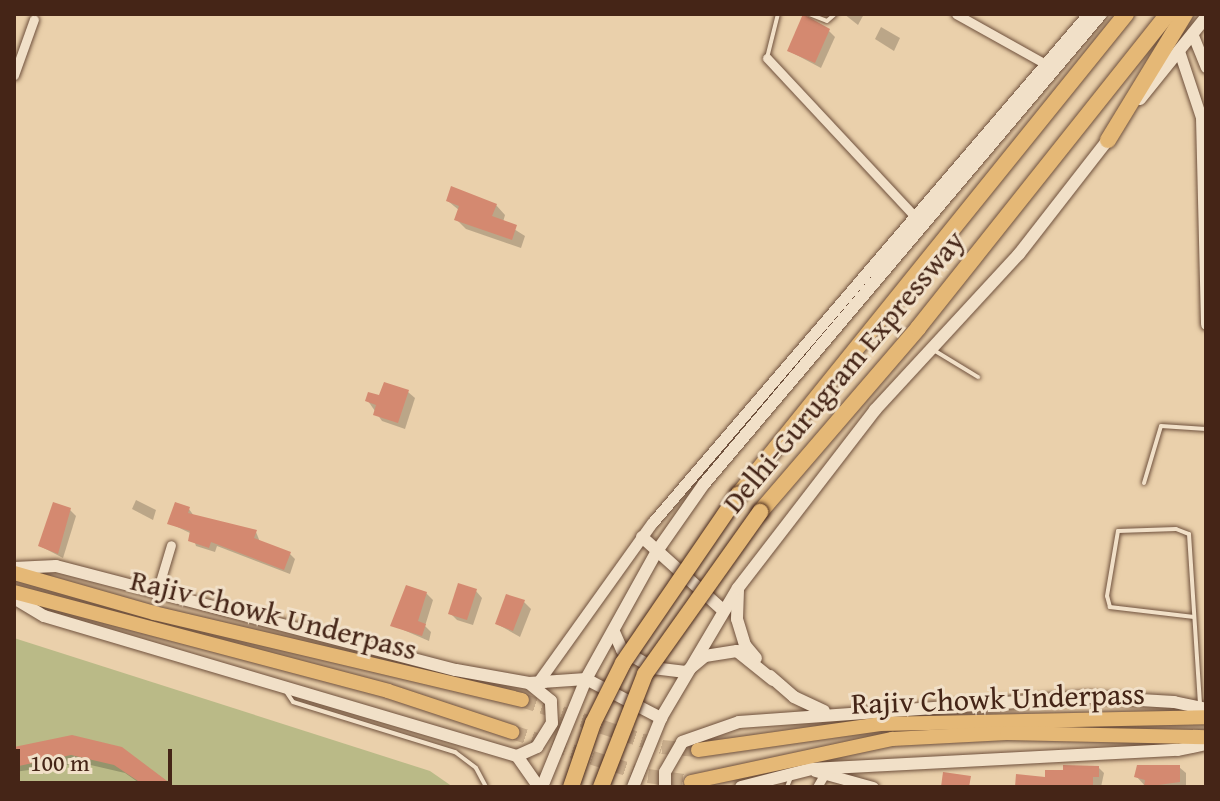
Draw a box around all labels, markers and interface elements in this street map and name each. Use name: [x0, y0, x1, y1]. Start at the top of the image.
street label: Delhi-Gurugram Expressway: [714, 223, 972, 519]
street label: Rajiv Chowk Underpass: [127, 561, 421, 667]
street label: Rajiv Chowk Underpass: [851, 675, 1145, 721]
scale bar: [20, 733, 176, 783]
text: 100 m: [30, 745, 90, 780]

